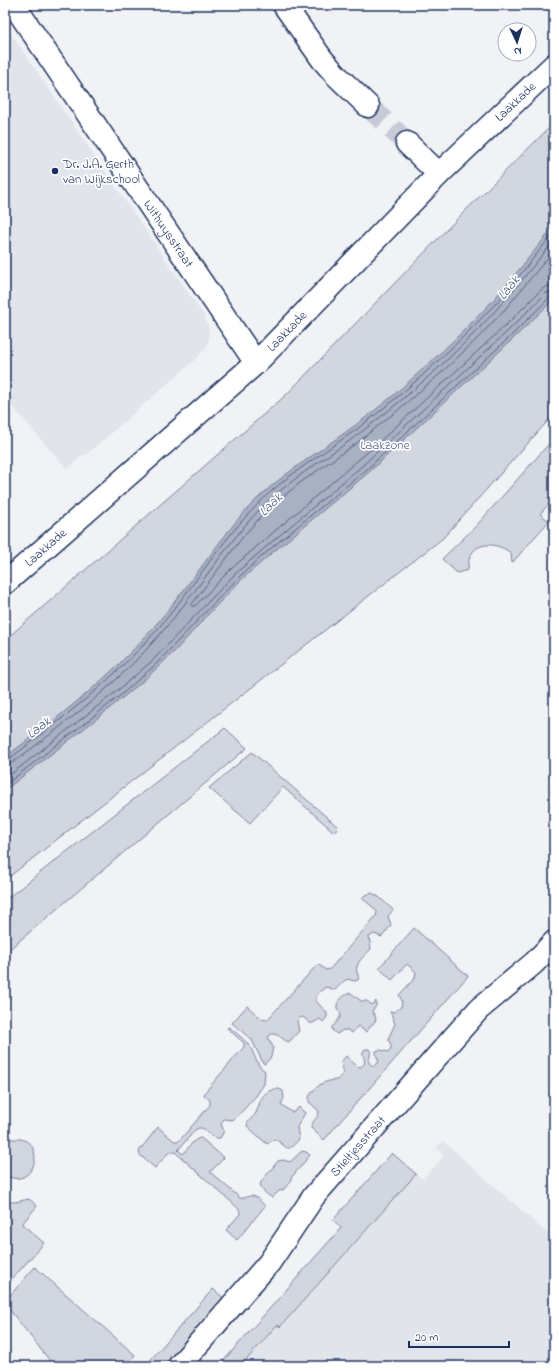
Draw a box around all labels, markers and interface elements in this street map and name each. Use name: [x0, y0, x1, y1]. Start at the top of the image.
north arrow: [497, 22, 537, 62]
text: N: [513, 43, 522, 59]
street label: Laakkade: [490, 77, 540, 126]
place label: Dr. J.A. Gerth van Wijkschool: [62, 155, 140, 189]
marker: Dr. J.A. Gerth van Wijkschool: [50, 166, 60, 176]
street label: Withuysstraat: [139, 196, 199, 272]
water label: Laak: [493, 270, 526, 305]
street label: Laakkade: [262, 306, 311, 356]
park label: Laakzone: [361, 436, 410, 455]
water label: Laak: [254, 488, 288, 522]
street label: Laakkade: [20, 524, 71, 571]
water label: Laak: [22, 711, 57, 744]
street label: Stieltjesstraat: [326, 1111, 391, 1181]
scale bar: [409, 1323, 509, 1349]
text: 20 m: [415, 1329, 438, 1347]

